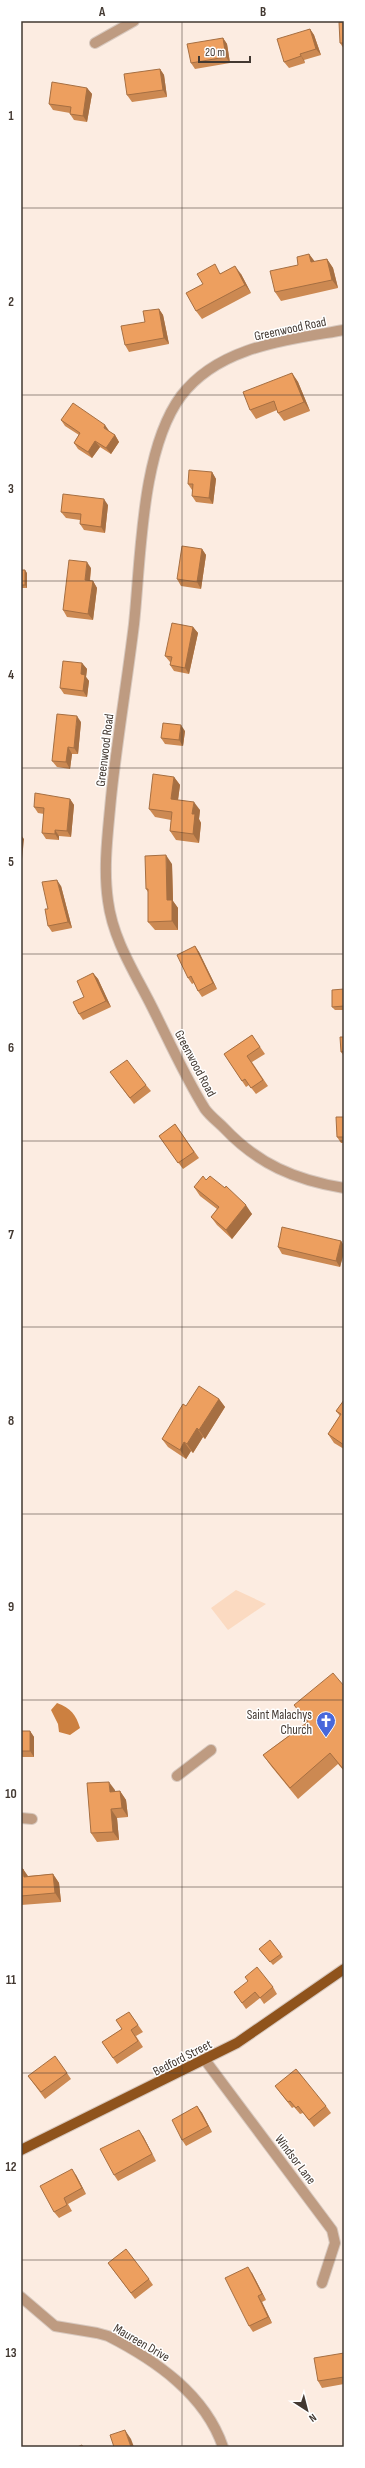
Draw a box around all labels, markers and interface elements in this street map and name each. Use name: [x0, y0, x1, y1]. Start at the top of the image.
text: A: [98, 4, 106, 20]
text: B: [260, 4, 266, 20]
scale bar: [199, 38, 250, 64]
text: 20 m: [205, 45, 225, 60]
text: 1: [8, 108, 14, 124]
text: 2: [8, 294, 14, 310]
street label: Greenwood Road: [253, 314, 328, 344]
text: 3: [8, 481, 14, 497]
text: 4: [8, 667, 14, 683]
street label: Greenwood Road: [93, 713, 117, 787]
text: 5: [8, 854, 14, 870]
street label: Greenwood Road: [171, 1027, 219, 1100]
text: 6: [8, 1040, 14, 1056]
text: 7: [8, 1227, 14, 1243]
text: 8: [8, 1413, 14, 1429]
text: 9: [8, 1599, 14, 1615]
place label: Saint Malachys Church: [247, 1707, 312, 1738]
church icon: Saint Malachys Church: [315, 1710, 337, 1738]
text: 10: [5, 1786, 17, 1802]
text: 11: [6, 1972, 16, 1988]
street label: Bedford Street: [150, 2036, 215, 2079]
street label: Windsor Lane: [271, 2131, 319, 2188]
text: 12: [6, 2159, 17, 2175]
street label: Maureen Drive: [110, 2320, 173, 2365]
text: 13: [6, 2345, 17, 2361]
north arrow: [287, 2390, 327, 2430]
text: N: [306, 2411, 319, 2425]

